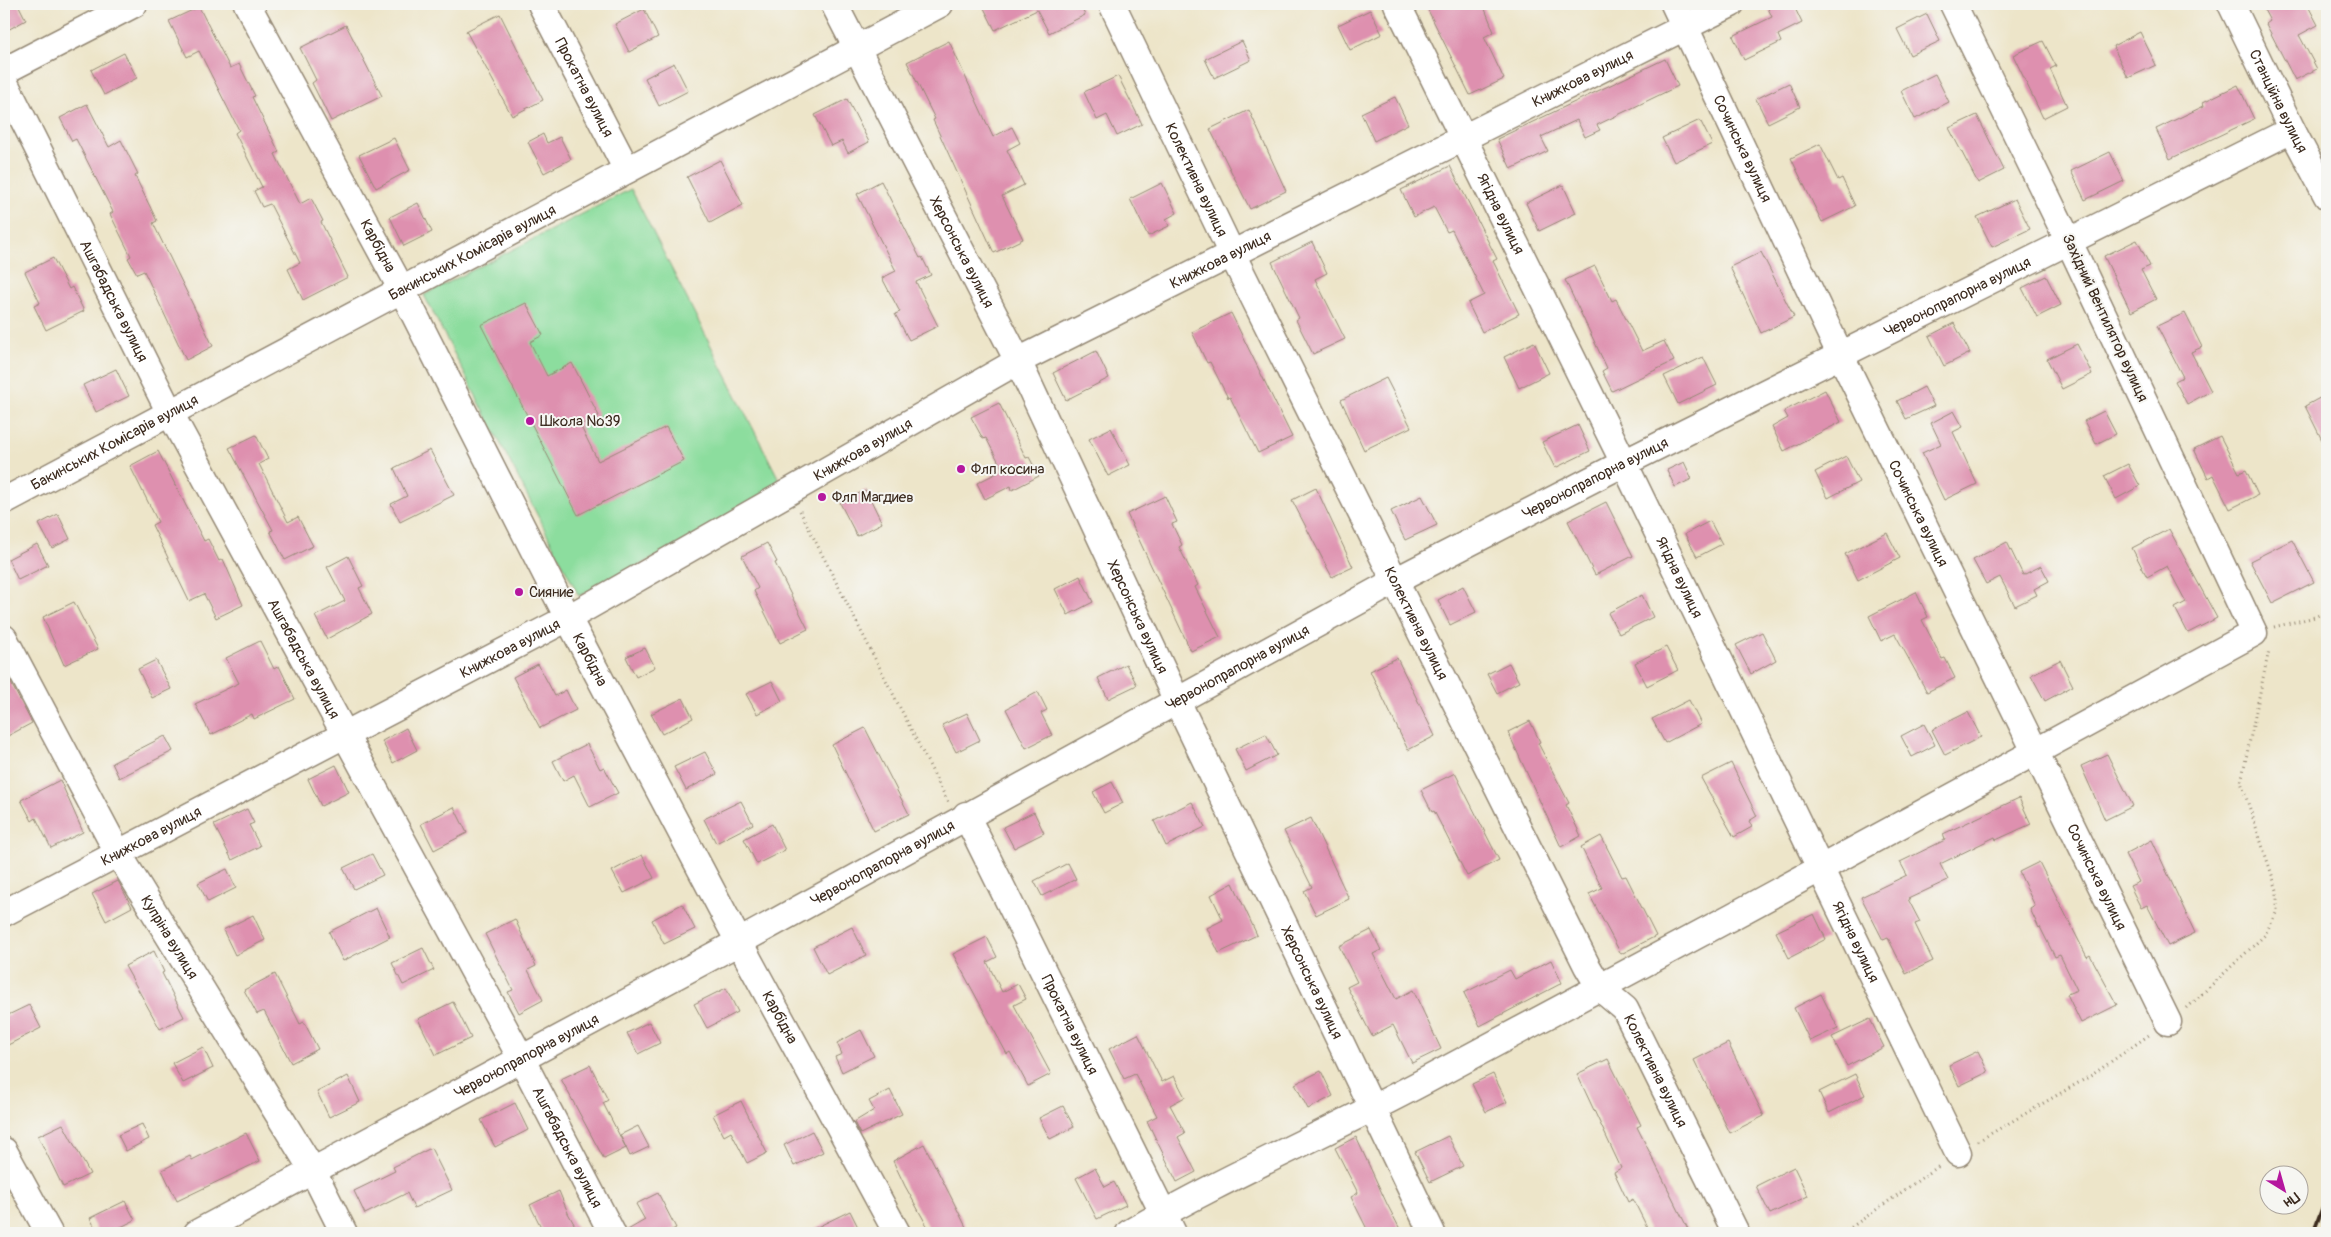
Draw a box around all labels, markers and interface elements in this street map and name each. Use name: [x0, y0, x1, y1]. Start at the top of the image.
street label: Прокатна вулиця: [551, 35, 618, 140]
street label: Книжкова вулиця: [1529, 45, 1636, 112]
street label: Станційна вулиця: [2245, 46, 2312, 156]
street label: Сочинська вулиця: [1709, 92, 1776, 205]
street label: Колективна вулиця: [1161, 120, 1232, 240]
street label: Ягідна вулиця: [1473, 170, 1529, 257]
street label: Херсонська вулиця: [925, 193, 998, 311]
street label: Бакинських Комісарів вулиця: [385, 200, 559, 305]
street label: Карбідна: [356, 216, 400, 276]
street label: Книжкова вулиця: [1167, 226, 1274, 293]
street label: Західний Вентилятор вулиця: [2058, 231, 2152, 405]
street label: Ашгабадська вулиця: [76, 237, 152, 365]
street label: Червонопрапорна вулиця: [1881, 252, 2034, 341]
street label: Бакинських Комісарів вулиця: [27, 390, 201, 495]
place label: Школа №39: [540, 412, 620, 431]
street label: Книжкова вулиця: [810, 414, 916, 485]
marker: Школа №39: [524, 415, 536, 427]
street label: Червонопрапорна вулиця: [1519, 433, 1671, 523]
street label: Сочинська вулиця: [1884, 457, 1952, 570]
place label: Флп косина: [971, 460, 1044, 479]
marker: Флп косина: [955, 463, 967, 475]
place label: Флп Магдиев: [832, 488, 914, 507]
marker: Флп Магдиев: [816, 491, 828, 503]
street label: Ягідна вулиця: [1652, 533, 1707, 621]
street label: Херсонська вулиця: [1103, 557, 1172, 677]
street label: Колективна вулиця: [1380, 564, 1452, 683]
place label: Сияние: [529, 583, 574, 602]
marker: Сияние: [513, 586, 525, 598]
street label: Ашгабадська вулиця: [263, 595, 344, 722]
street label: Книжкова вулиця: [457, 614, 563, 682]
street label: Червонопрапорна вулиця: [1162, 620, 1313, 715]
street label: Карбідна: [568, 630, 612, 690]
street label: Книжкова вулиця: [98, 802, 205, 870]
street label: Червонопрапорна вулиця: [807, 816, 958, 910]
street label: Сочинська вулиця: [2063, 821, 2131, 933]
street label: Купріна вулиця: [137, 892, 203, 983]
street label: Ягідна вулиця: [1828, 898, 1884, 986]
street label: Херсонська вулиця: [1277, 923, 1347, 1042]
street label: Прокатна вулиця: [1037, 972, 1103, 1078]
street label: Карбідна: [758, 988, 802, 1047]
street label: Червонопрапорна вулиця: [451, 1009, 602, 1103]
street label: Колективна вулиця: [1620, 1011, 1692, 1130]
street label: Ашгабадська вулиця: [528, 1083, 607, 1211]
north arrow: [2258, 1164, 2308, 1214]
text: Пн: [2280, 1189, 2303, 1211]

